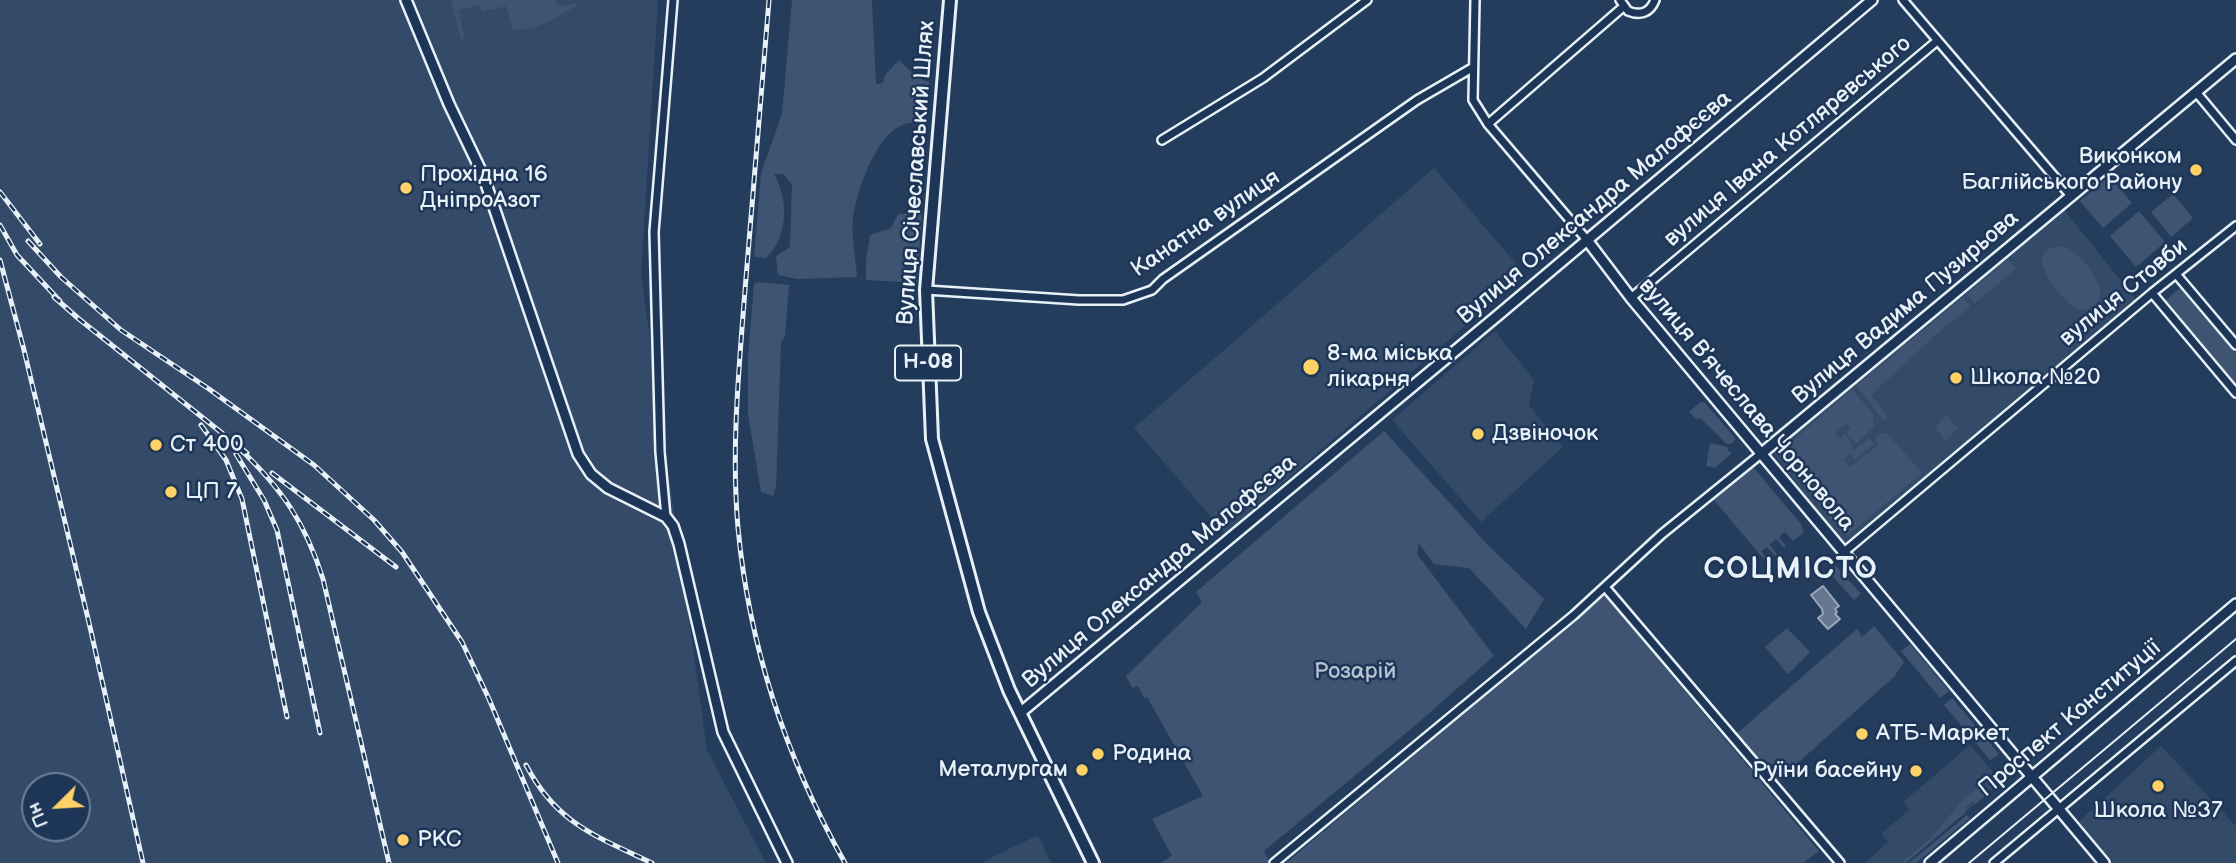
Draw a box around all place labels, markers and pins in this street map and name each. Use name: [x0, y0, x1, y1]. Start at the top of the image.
place label: Виконком Баглійського Району: [1962, 143, 2182, 197]
place label: Прохідна 16 ДніпроАзот: [420, 161, 548, 215]
marker: Виконком Баглійського Району: [2188, 162, 2204, 178]
marker: Прохідна 16 ДніпроАзот: [398, 180, 414, 196]
place label: 8-ма міська лікарня: [1327, 340, 1453, 394]
marker: 8-ма міська лікарня: [1301, 357, 1321, 377]
place label: Школа №20: [1970, 364, 2101, 392]
marker: Школа №20: [1948, 370, 1964, 386]
place label: Дзвіночок: [1492, 420, 1598, 448]
marker: Дзвіночок: [1470, 426, 1486, 442]
place label: Ст 400: [170, 431, 244, 459]
marker: Ст 400: [148, 437, 164, 453]
place label: ЦП 7: [185, 478, 237, 506]
marker: ЦП 7: [163, 484, 179, 500]
place label: АТБ-Маркет: [1876, 720, 2009, 748]
marker: АТБ-Маркет: [1854, 726, 1870, 742]
place label: Родина: [1112, 740, 1191, 768]
marker: Родина: [1090, 746, 1106, 762]
place label: Металургам: [938, 756, 1068, 784]
place label: Руїни басейну: [1752, 757, 1902, 785]
marker: Металургам: [1074, 762, 1090, 778]
marker: Руїни басейну: [1908, 763, 1924, 779]
marker: Школа №37: [2150, 778, 2166, 794]
place label: Школа №37: [2094, 797, 2222, 825]
place label: РКС: [417, 826, 462, 854]
marker: РКС: [395, 832, 411, 848]

